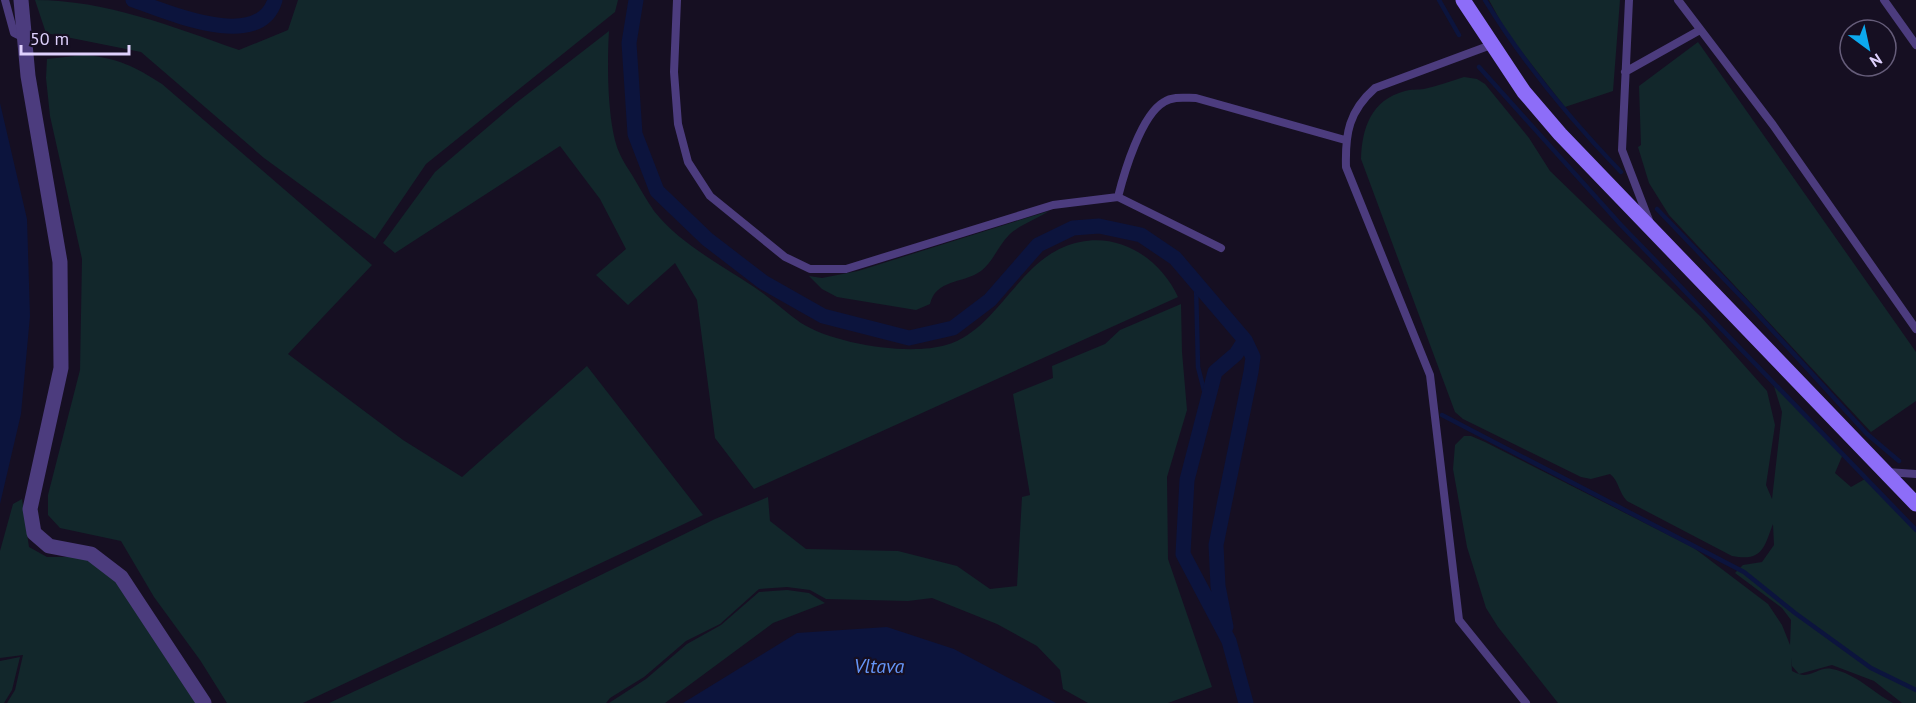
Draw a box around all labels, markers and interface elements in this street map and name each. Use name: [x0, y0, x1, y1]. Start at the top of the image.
scale bar: [21, 18, 129, 56]
north arrow: [1838, 18, 1898, 78]
text: 50 m: [30, 27, 69, 50]
text: N: [1866, 49, 1886, 72]
water label: Vltava: [854, 653, 905, 679]

